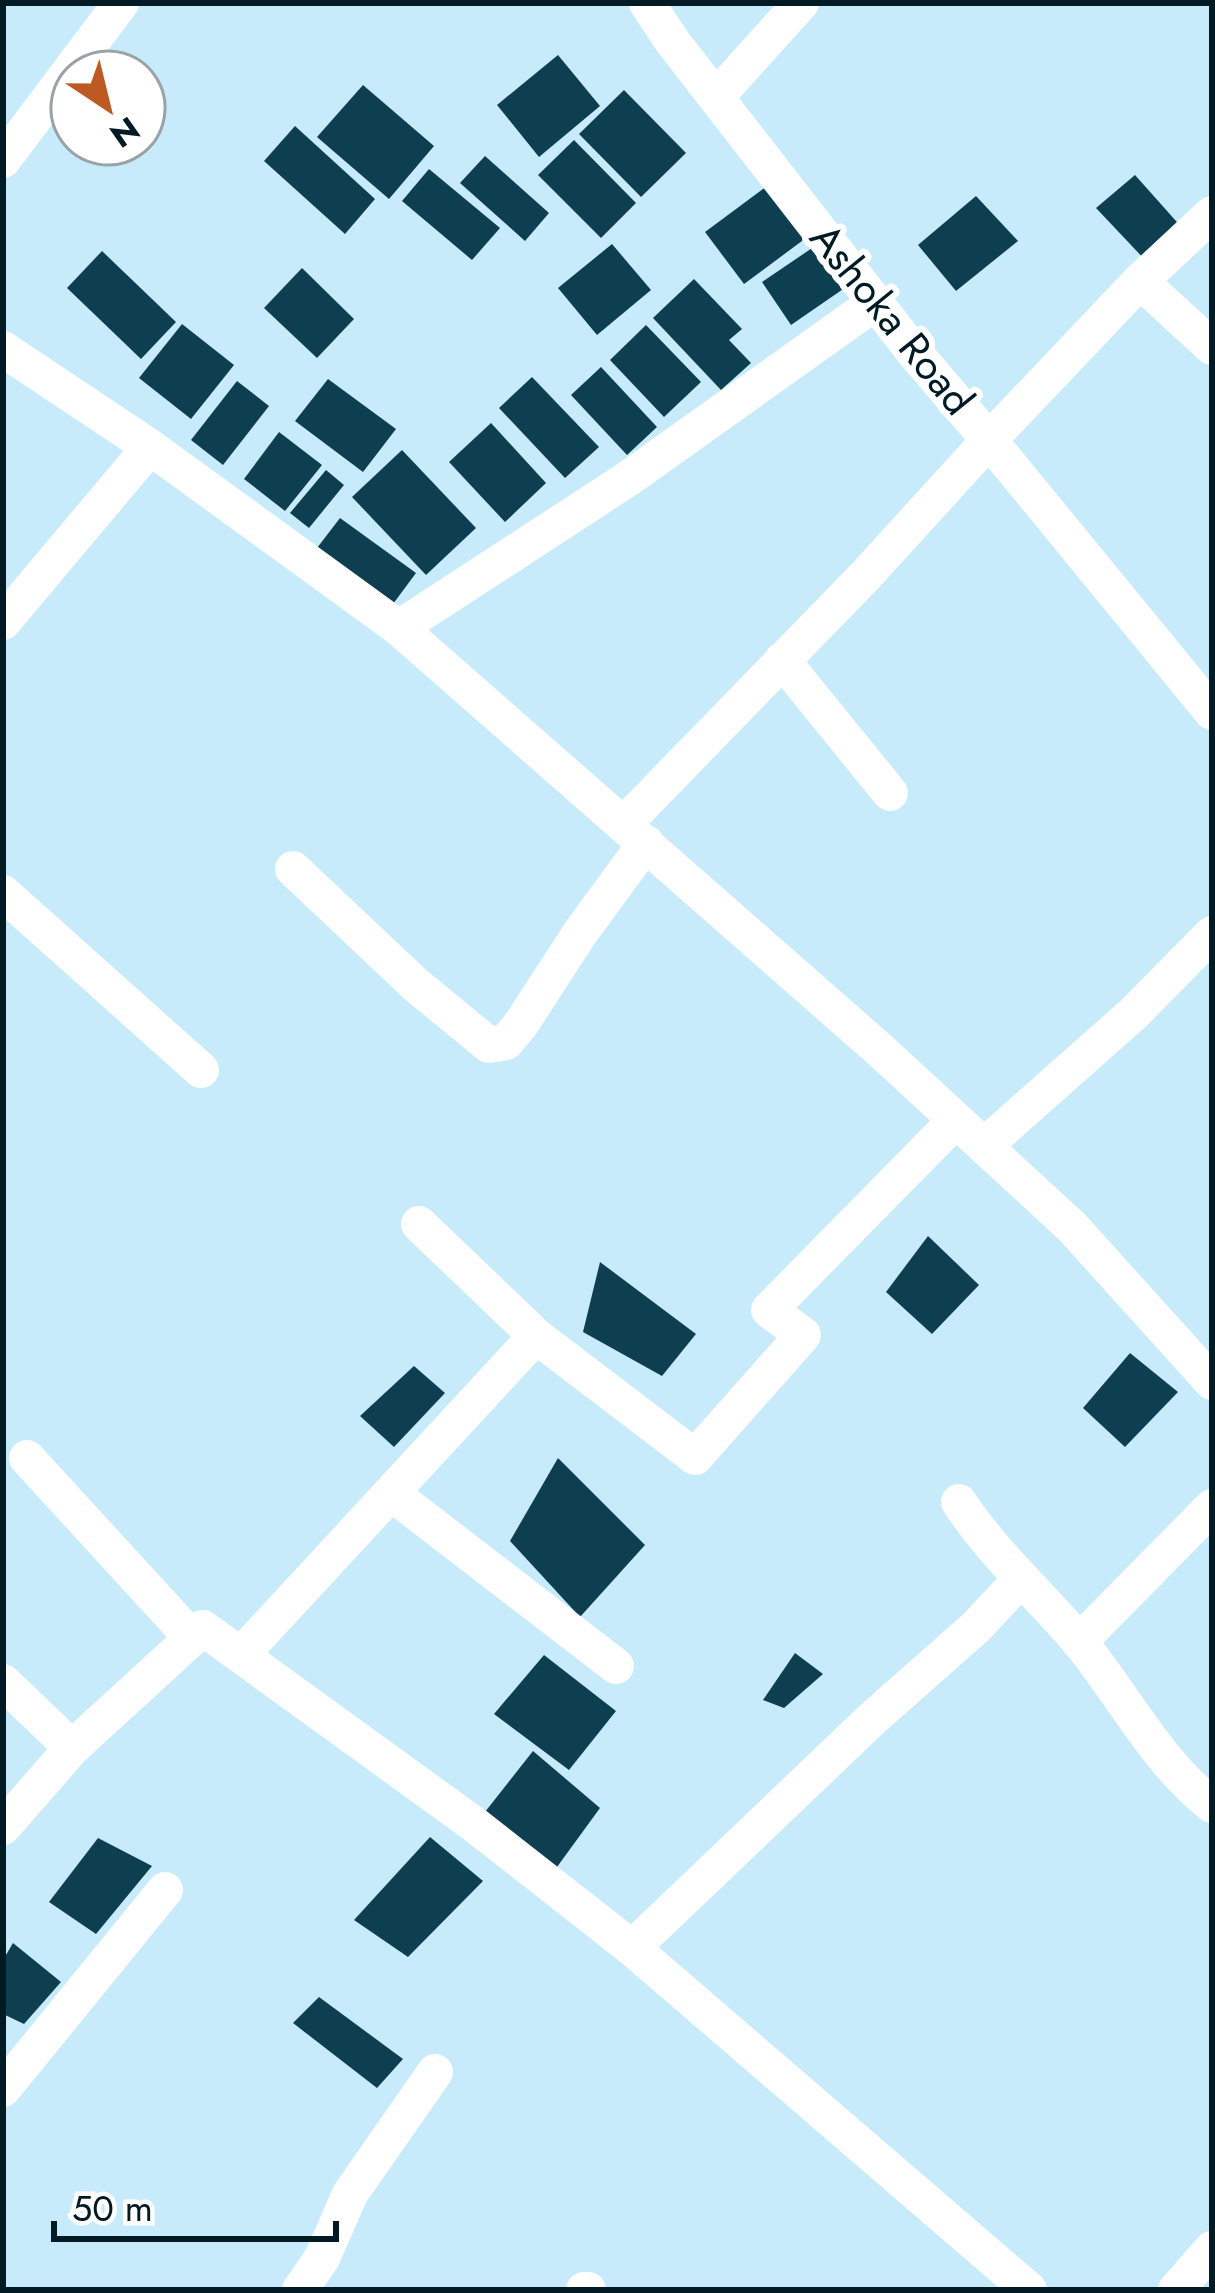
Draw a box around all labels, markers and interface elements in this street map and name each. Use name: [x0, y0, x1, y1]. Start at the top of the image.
north arrow: [48, 48, 168, 168]
text: N: [101, 105, 149, 159]
street label: Ashoka Road: [795, 210, 989, 428]
scale bar: [54, 2167, 336, 2241]
text: 50 m: [72, 2182, 153, 2234]

